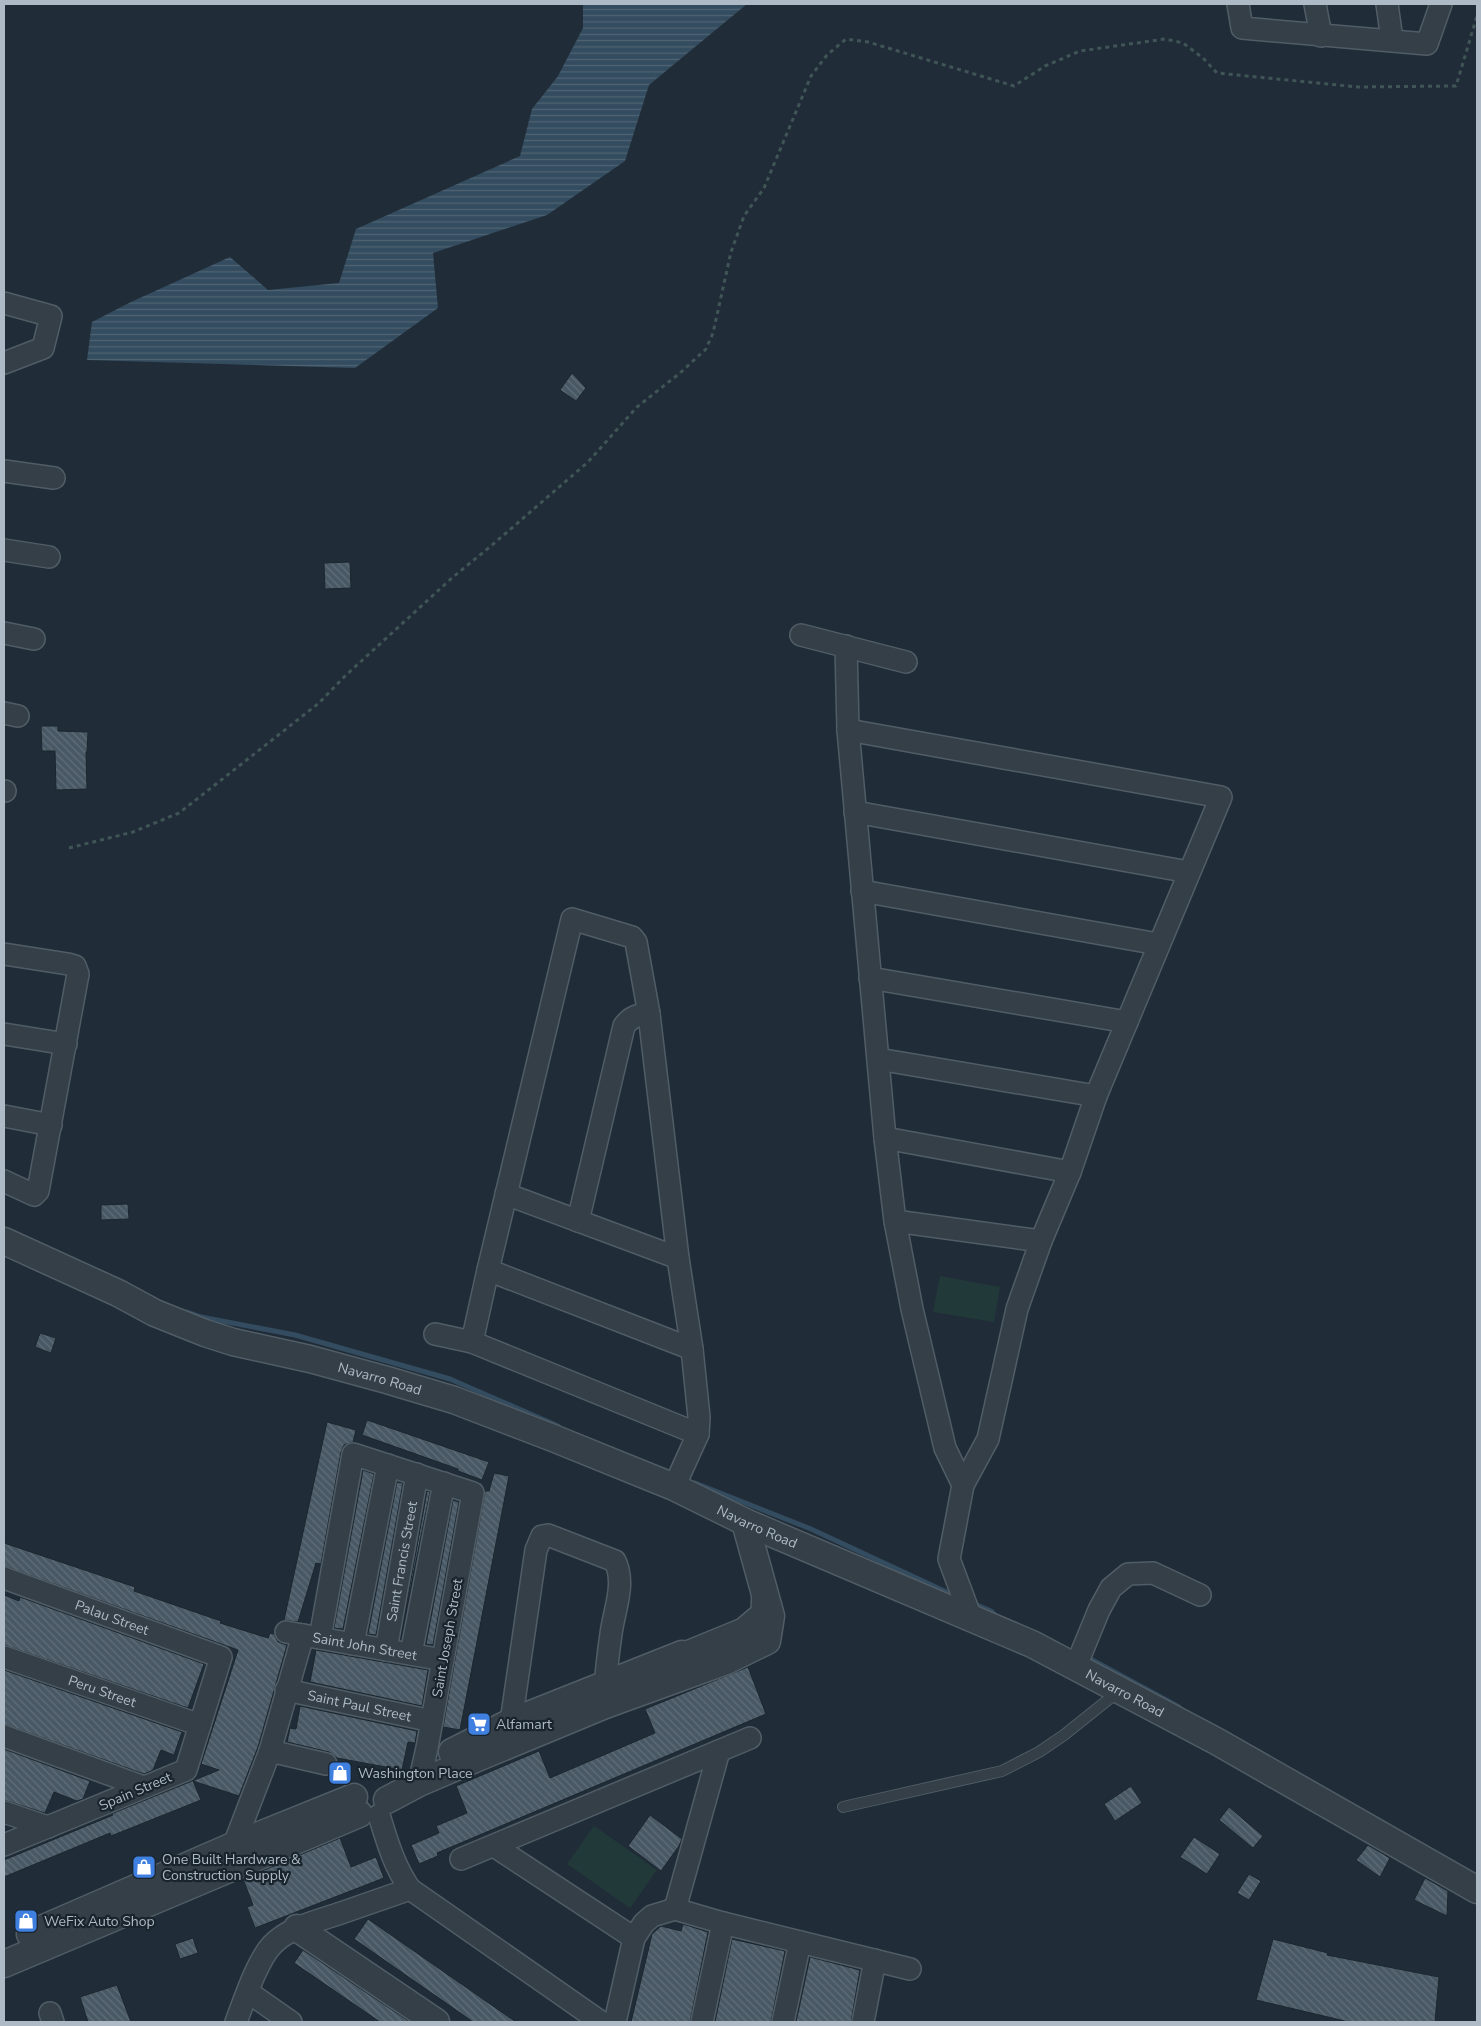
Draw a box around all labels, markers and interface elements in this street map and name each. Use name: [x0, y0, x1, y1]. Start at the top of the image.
street label: Navarro Road: [336, 1358, 424, 1400]
street label: Saint Francis Street: [382, 1500, 422, 1623]
street label: Navarro Road: [714, 1501, 800, 1553]
street label: Saint Joseph Street: [428, 1577, 467, 1699]
street label: Palau Street: [72, 1596, 152, 1640]
street label: Saint John Street: [311, 1628, 419, 1665]
street label: Navarro Road: [1082, 1665, 1167, 1722]
street label: Peru Street: [66, 1671, 139, 1712]
street label: Saint Paul Street: [306, 1686, 413, 1726]
supermarket icon: Alfamart: [466, 1711, 492, 1737]
place label: Alfamart: [496, 1715, 552, 1734]
shop icon: Washington Place: [327, 1760, 353, 1786]
place label: Washington Place: [358, 1764, 473, 1783]
street label: Spain Street: [96, 1768, 175, 1815]
place label: One Built Hardware & Construction Supply: [162, 1850, 301, 1885]
shop icon: One Built Hardware & Construction Supply: [131, 1854, 157, 1880]
shop icon: WeFix Auto Shop: [13, 1908, 39, 1934]
place label: WeFix Auto Shop: [44, 1912, 155, 1931]

